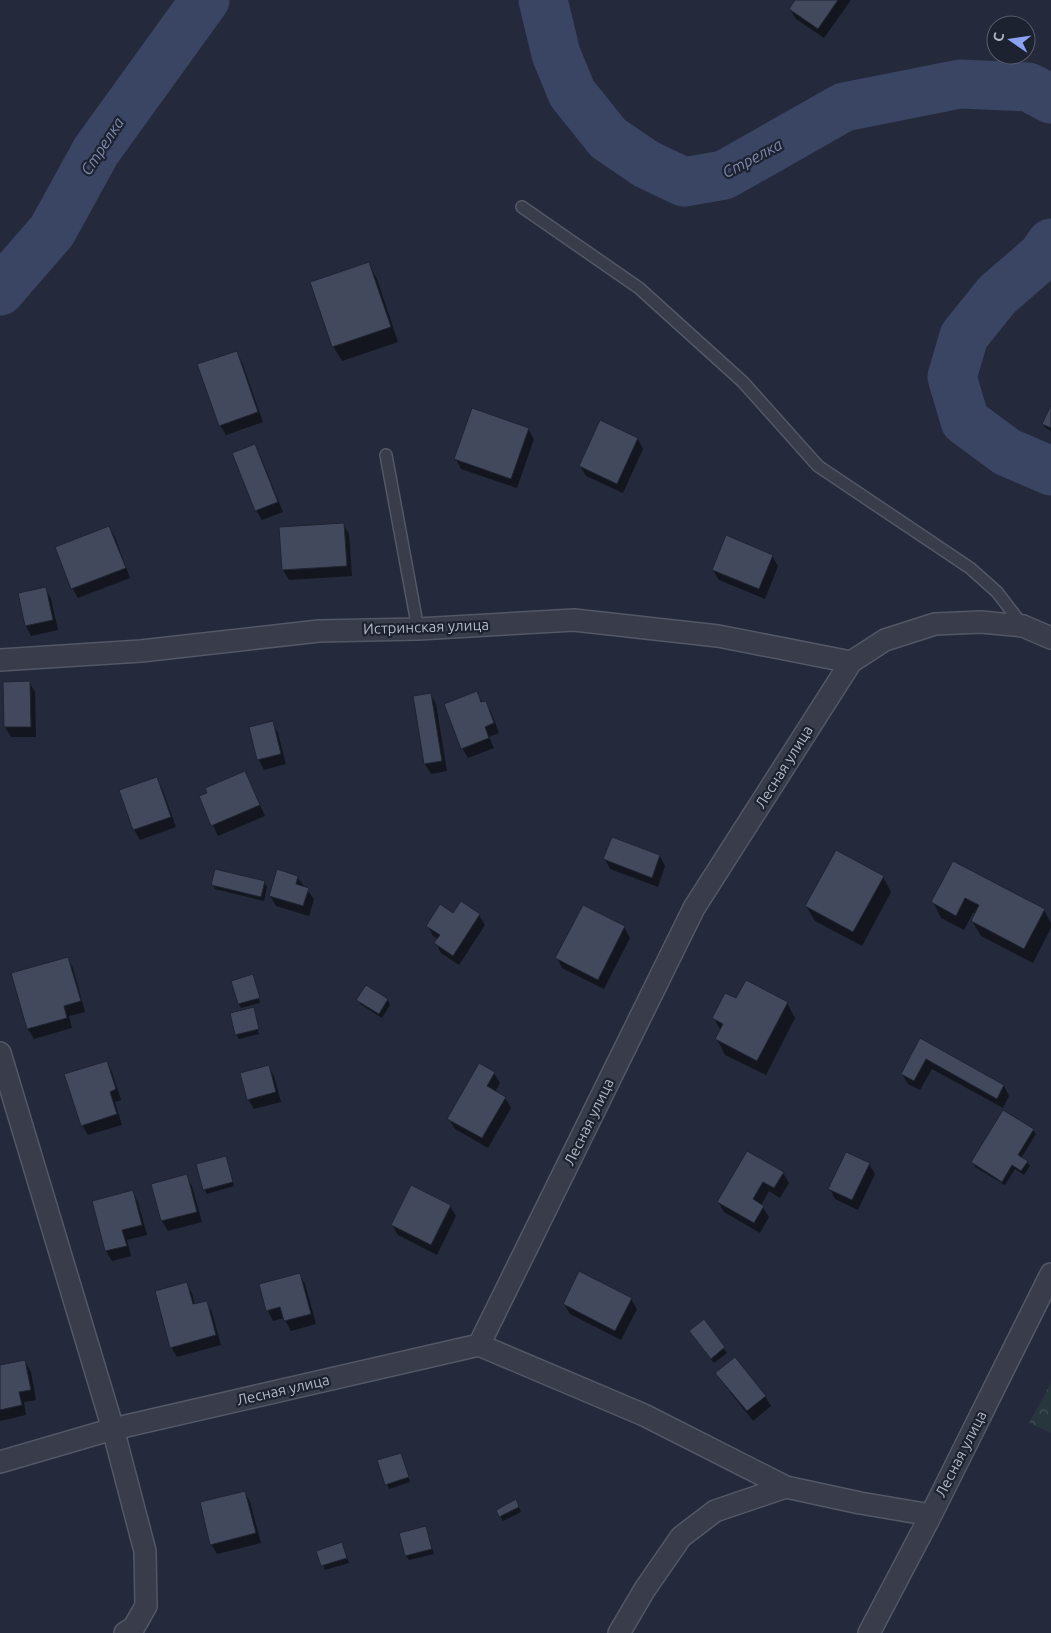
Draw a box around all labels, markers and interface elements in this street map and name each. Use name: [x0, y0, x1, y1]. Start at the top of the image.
north arrow: [986, 15, 1036, 65]
text: С: [990, 31, 1007, 43]
water label: Стрелка: [77, 113, 128, 178]
water label: Стрелка: [719, 135, 785, 181]
street label: Истринская улица: [363, 616, 489, 637]
street label: Лесная улица: [751, 722, 816, 811]
street label: Лесная улица: [560, 1076, 617, 1168]
street label: Лесная улица: [235, 1371, 331, 1408]
street label: Лесная улица: [931, 1408, 990, 1500]

